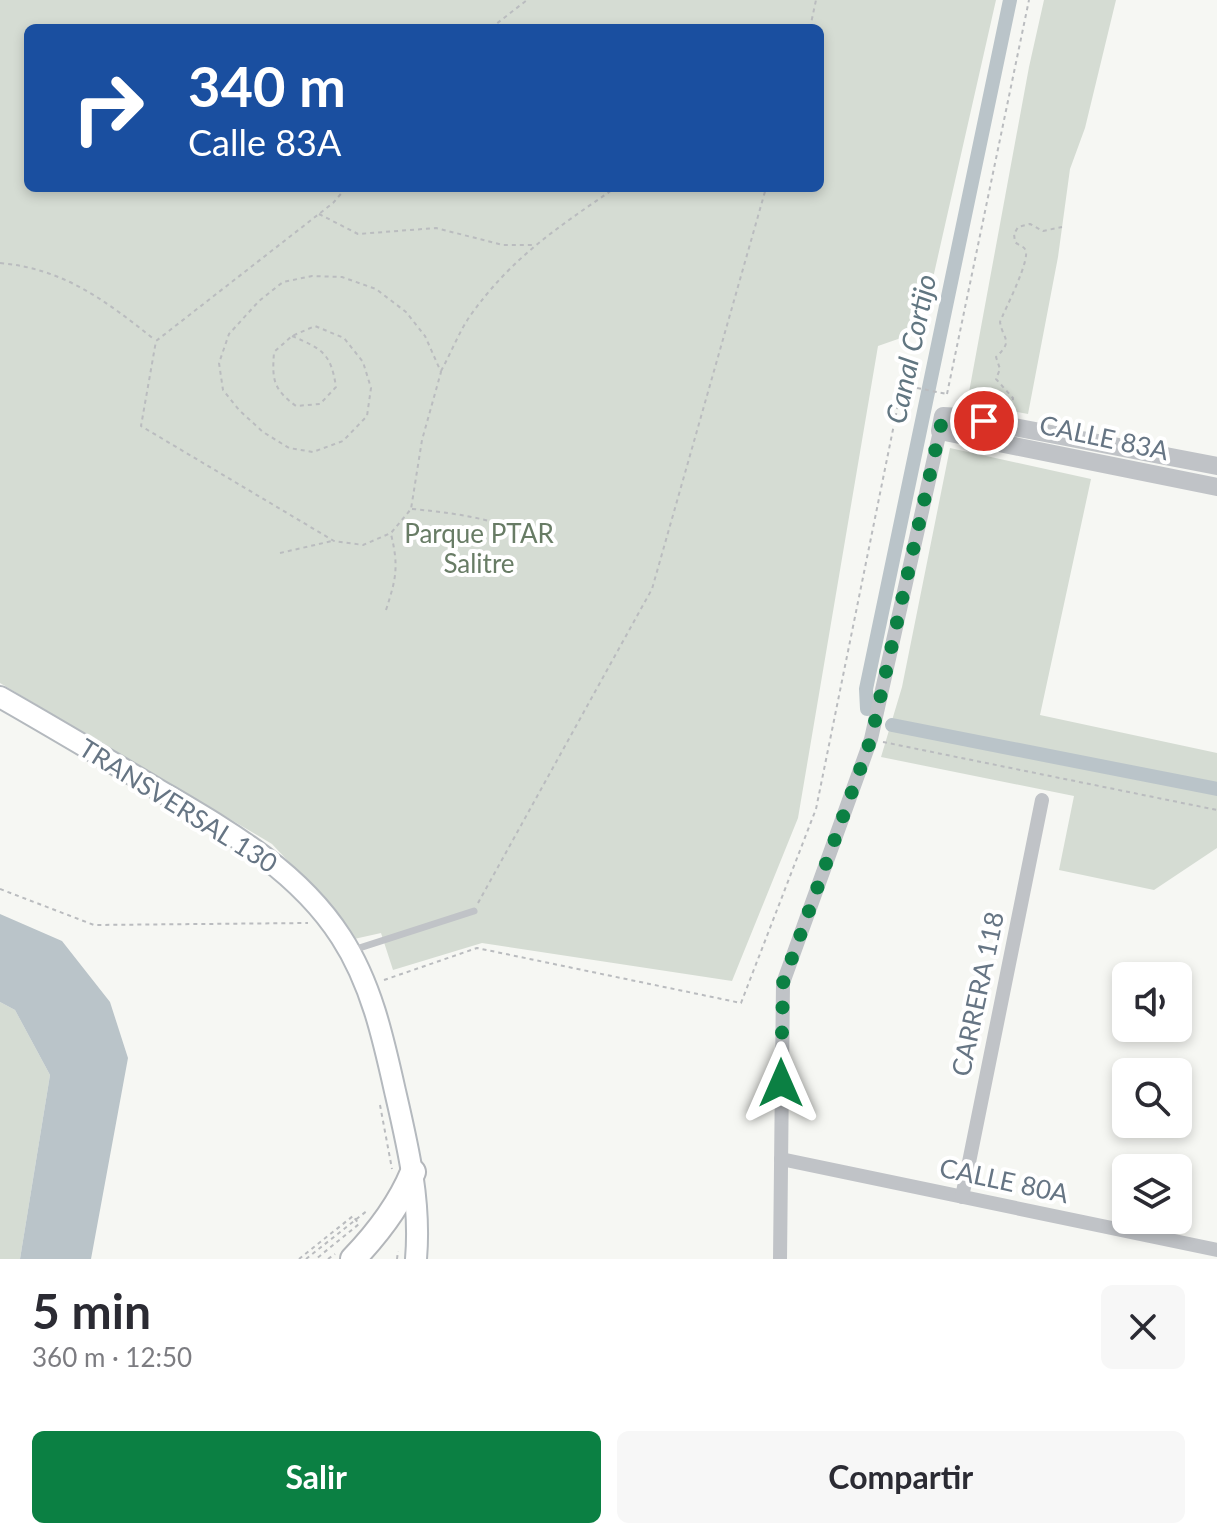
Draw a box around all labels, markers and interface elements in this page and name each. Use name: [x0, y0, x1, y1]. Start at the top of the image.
text: 340 m: [188, 52, 346, 119]
icon: right: [56, 56, 160, 160]
text: Calle 83A: [188, 120, 341, 164]
water label: Canal Cortijo: [878, 271, 942, 427]
pin: [950, 387, 1018, 455]
icon: arrive: [962, 399, 1006, 443]
street label: CALLE 83A: [1037, 408, 1172, 466]
park label: Parque PTAR Salitre: [404, 517, 554, 579]
street label: TRANSVERSAL 130: [74, 731, 284, 879]
street label: CARRERA 118: [944, 909, 1010, 1079]
map controls: [1112, 962, 1192, 1234]
button: sound: [1112, 962, 1192, 1042]
position arrow: [739, 1041, 823, 1125]
button: search: [1112, 1058, 1192, 1138]
street label: CALLE 80A: [937, 1151, 1072, 1209]
button: layers: [1112, 1154, 1192, 1234]
text: 5 min: [32, 1282, 151, 1339]
button: close: [1101, 1285, 1185, 1369]
text: 360 m · 12:50: [32, 1341, 192, 1373]
button: Salir: [32, 1431, 601, 1523]
button: Compartir: [617, 1431, 1185, 1523]

